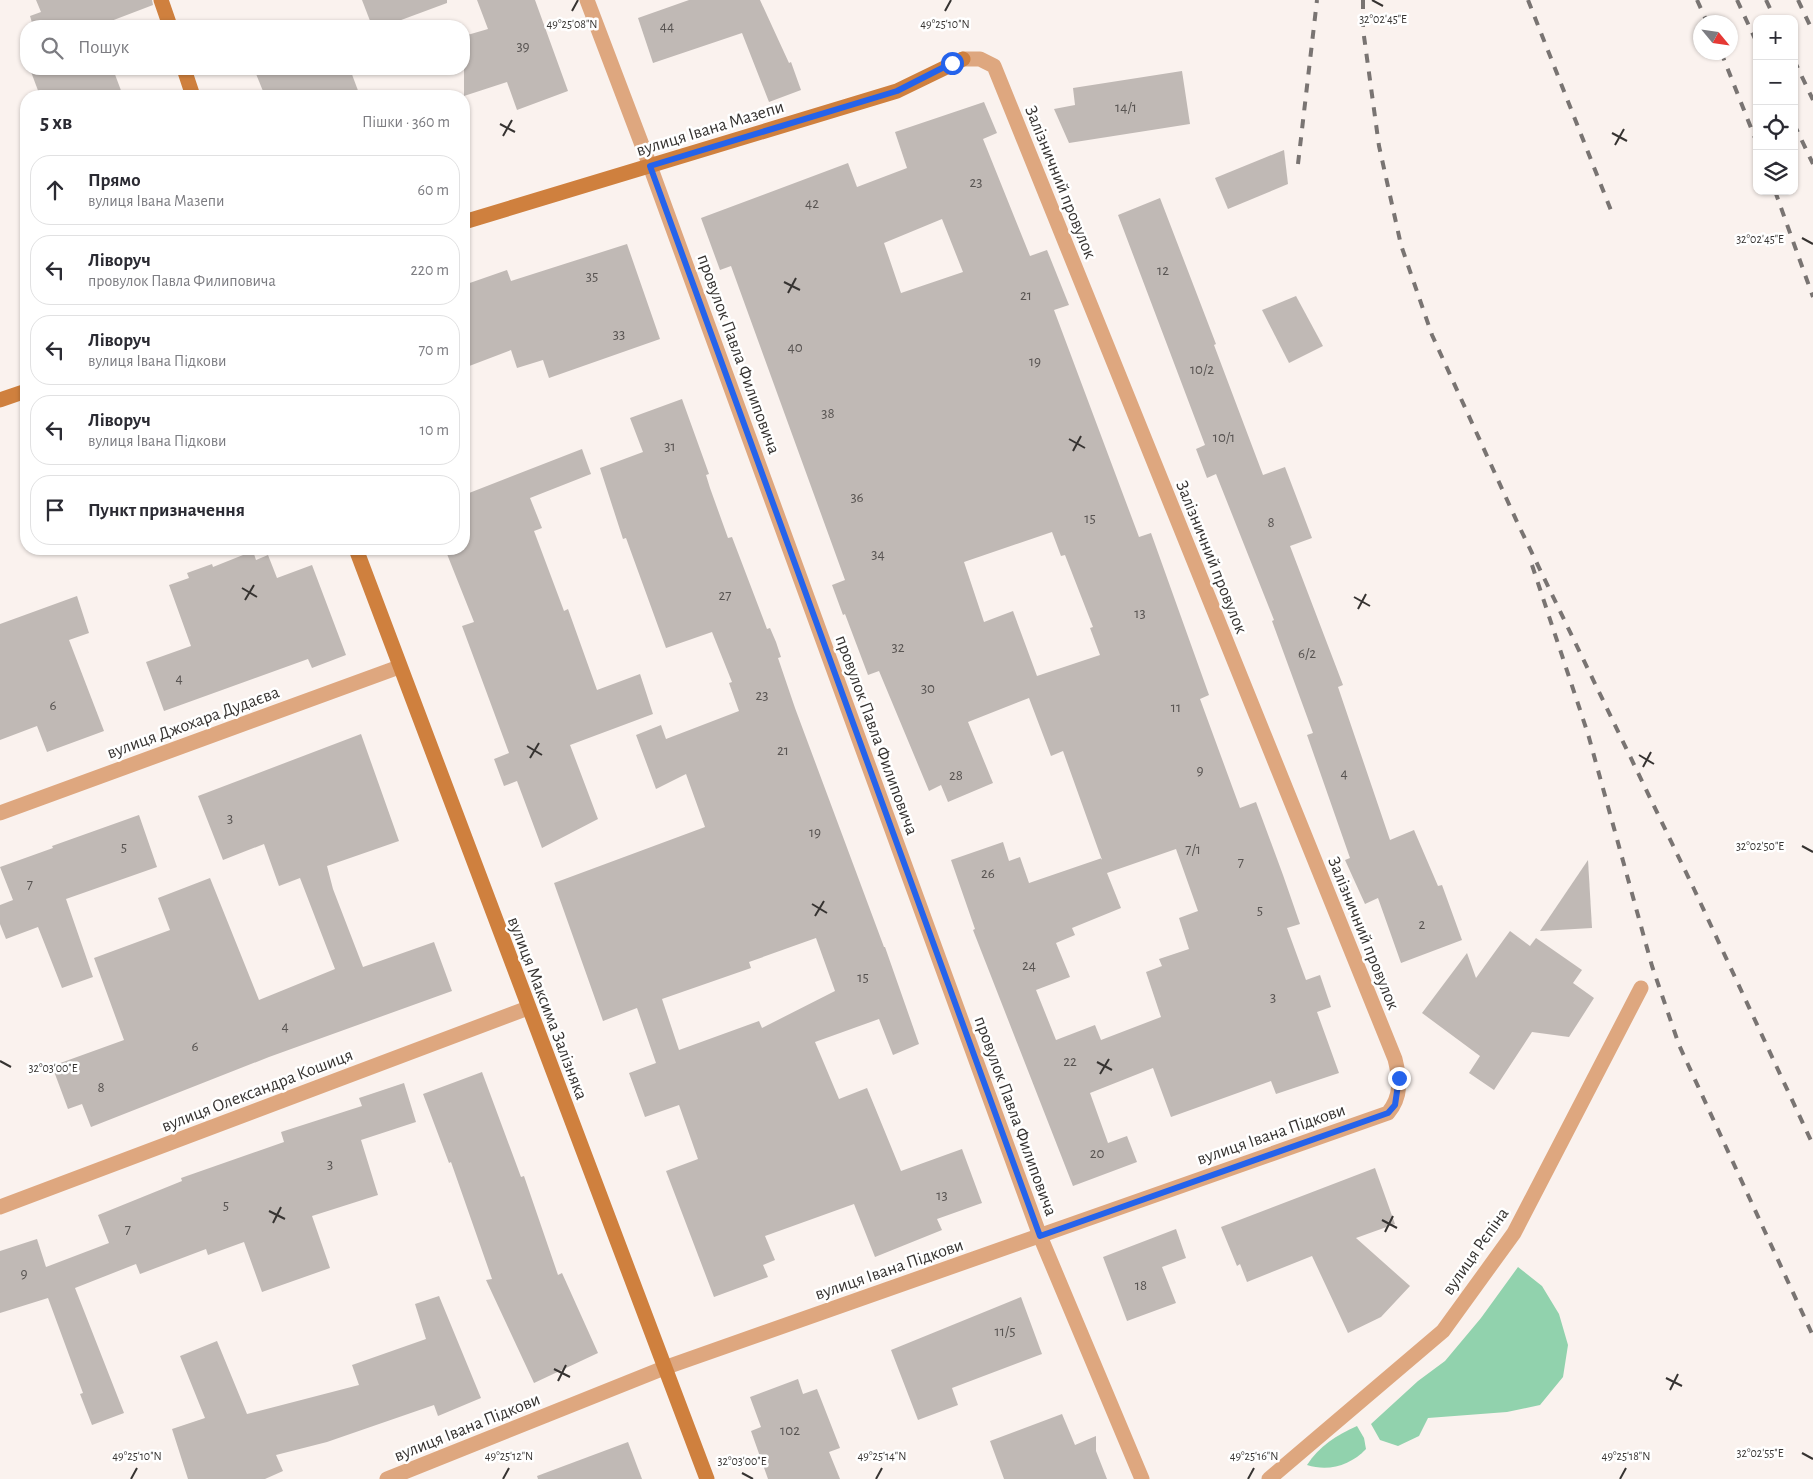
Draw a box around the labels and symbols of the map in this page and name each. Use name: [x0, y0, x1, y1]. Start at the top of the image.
text: 32°02'45"E: [1359, 13, 1407, 25]
north arrow: [1693, 15, 1738, 60]
text: 49°25'08"N: [547, 18, 597, 30]
text: 49°25'10"N: [920, 18, 970, 30]
house number: 44: [660, 19, 674, 34]
house number: 39: [516, 39, 530, 54]
route start: [941, 52, 964, 75]
street label: вулиця Івана Мазепи: [634, 98, 786, 160]
house number: 14/1: [1115, 100, 1137, 115]
street label: Залізничний провулок: [1021, 103, 1099, 262]
house number: 23: [969, 175, 983, 190]
house number: 42: [805, 196, 819, 211]
text: 32°02'45"E: [1736, 233, 1784, 245]
street label: провулок Павла Филиповича: [693, 252, 783, 457]
house number: 12: [1157, 263, 1169, 278]
house number: 35: [586, 269, 598, 284]
house number: 21: [1020, 288, 1032, 303]
house number: 33: [613, 327, 625, 342]
house number: 40: [787, 340, 803, 355]
house number: 19: [1029, 354, 1041, 369]
house number: 10/2: [1190, 362, 1214, 377]
house number: 38: [821, 406, 835, 421]
house number: 10/1: [1213, 430, 1235, 445]
house number: 31: [664, 439, 676, 454]
street label: Залізничний провулок: [1172, 478, 1250, 637]
house number: 36: [850, 490, 864, 505]
house number: 15: [1084, 511, 1096, 526]
house number: 8: [1267, 515, 1275, 530]
house number: 34: [871, 547, 885, 562]
house number: 27: [718, 588, 732, 603]
house number: 13: [1134, 606, 1146, 621]
street label: провулок Павла Филиповича: [831, 633, 921, 838]
house number: 32: [891, 640, 905, 655]
house number: 6/2: [1298, 646, 1316, 661]
house number: 4: [175, 671, 183, 686]
house number: 30: [921, 681, 935, 696]
street label: вулиця Джохара Дудаєва: [105, 683, 282, 762]
house number: 23: [755, 688, 769, 703]
house number: 6: [49, 698, 57, 713]
house number: 11: [1171, 700, 1181, 715]
house number: 21: [777, 743, 789, 758]
house number: 9: [1196, 763, 1204, 778]
house number: 4: [1340, 766, 1348, 781]
house number: 28: [949, 768, 963, 783]
house number: 3: [227, 811, 233, 826]
house number: 19: [809, 825, 821, 840]
house number: 5: [121, 840, 127, 855]
text: 32°02'50"E: [1736, 840, 1784, 852]
house number: 7/1: [1185, 842, 1201, 857]
street label: Залізничний провулок: [1324, 854, 1402, 1013]
house number: 7: [1238, 855, 1244, 870]
house number: 26: [981, 866, 995, 881]
house number: 7: [27, 877, 33, 892]
house number: 5: [1257, 903, 1263, 918]
street label: вулиця Максима Залізняка: [504, 914, 590, 1102]
house number: 2: [1419, 917, 1426, 932]
house number: 24: [1022, 958, 1036, 973]
house number: 15: [857, 970, 869, 985]
house number: 3: [1270, 990, 1276, 1005]
street label: провулок Павла Филиповича: [970, 1014, 1060, 1219]
house number: 4: [281, 1019, 289, 1034]
house number: 6: [191, 1039, 199, 1054]
street label: вулиця Олександра Кошиця: [159, 1046, 355, 1136]
house number: 22: [1063, 1054, 1077, 1069]
text: 32°03'00"E: [28, 1062, 78, 1074]
route end: [1388, 1067, 1411, 1090]
house number: 8: [97, 1080, 105, 1095]
street label: вулиця Івана Підкови: [1195, 1101, 1348, 1169]
house number: 20: [1090, 1146, 1104, 1161]
house number: 3: [327, 1157, 333, 1172]
house number: 13: [936, 1188, 948, 1203]
house number: 5: [223, 1198, 229, 1213]
street label: вулиця Рєпіна: [1439, 1205, 1512, 1298]
house number: 7: [125, 1222, 131, 1237]
street label: вулиця Івана Підкови: [813, 1236, 966, 1304]
house number: 9: [20, 1266, 28, 1281]
house number: 18: [1135, 1278, 1147, 1293]
house number: 11/5: [995, 1324, 1015, 1339]
street label: вулиця Івана Підкови: [392, 1390, 543, 1465]
house number: 102: [780, 1423, 800, 1438]
text: 32°02'55"E: [1737, 1447, 1784, 1459]
text: 49°25'10"N: [112, 1450, 162, 1462]
text: 49°25'12"N: [485, 1450, 533, 1462]
text: 49°25'14"N: [858, 1450, 906, 1462]
text: 49°25'16"N: [1230, 1450, 1278, 1462]
text: 49°25'18"N: [1602, 1450, 1650, 1462]
text: 32°03'00"E: [717, 1455, 767, 1467]

